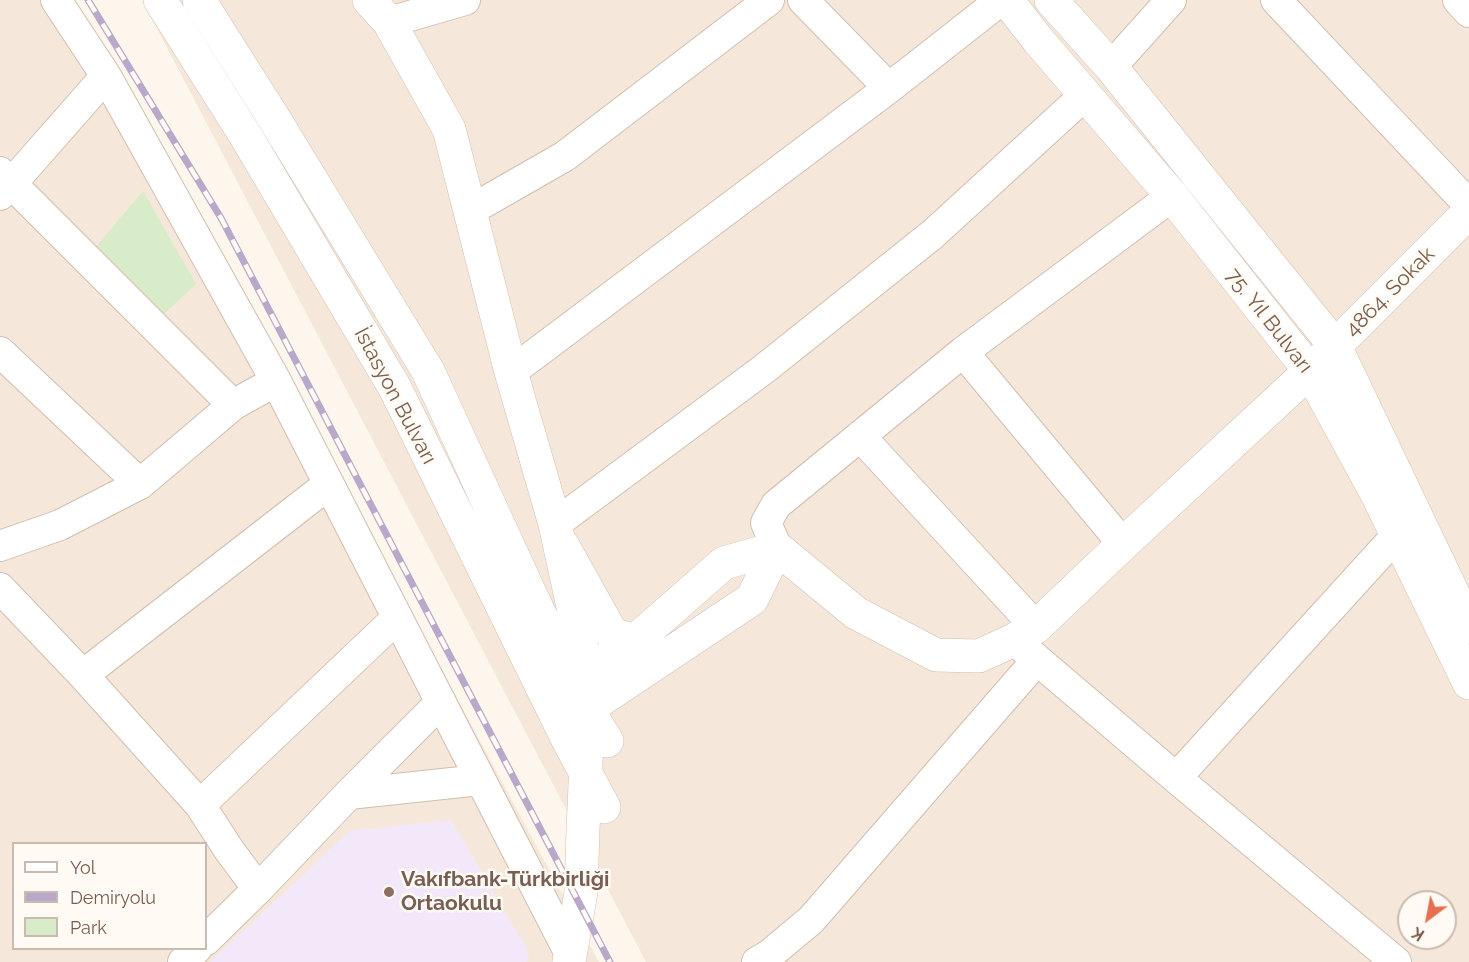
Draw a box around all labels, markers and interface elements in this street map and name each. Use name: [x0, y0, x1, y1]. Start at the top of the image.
street label: 4864. Sokak: [1340, 242, 1440, 342]
street label: 75. Yıl Bulvarı: [1220, 264, 1318, 378]
street label: İstasyon Bulvarı: [348, 323, 442, 469]
legend: [12, 842, 207, 950]
text: Yol: [70, 857, 96, 878]
place label: Vakıfbank-Türkbirliği Ortaokulu: [401, 867, 609, 917]
marker: Vakıfbank-Türkbirliği Ortaokulu: [382, 885, 396, 899]
text: Demiryolu: [70, 887, 156, 908]
north arrow: [1397, 890, 1457, 950]
text: Park: [70, 917, 107, 938]
text: K: [1409, 923, 1428, 945]

